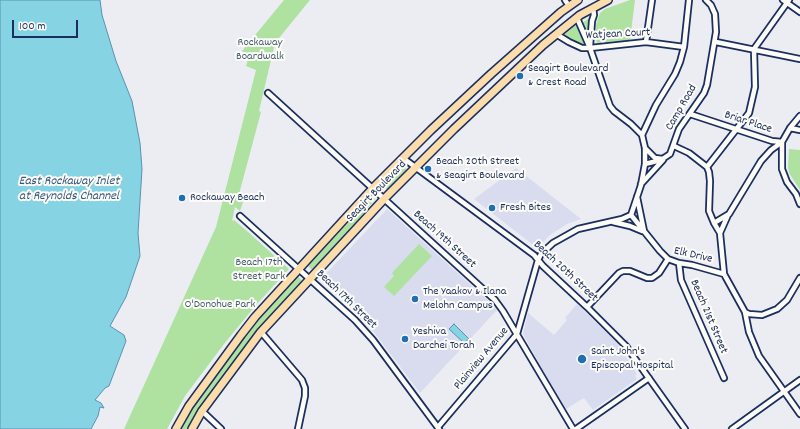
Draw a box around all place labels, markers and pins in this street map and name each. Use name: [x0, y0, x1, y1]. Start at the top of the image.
place label: Seagirt Boulevard & Crest Road: [528, 62, 608, 90]
marker: Seagirt Boulevard & Crest Road: [515, 71, 525, 81]
place label: Beach 20th Street & Seagirt Boulevard: [436, 155, 524, 183]
marker: Beach 20th Street & Seagirt Boulevard: [423, 164, 433, 174]
place label: Rockaway Beach: [190, 191, 264, 205]
marker: Rockaway Beach: [177, 193, 187, 203]
place label: Fresh Bites: [500, 201, 551, 215]
marker: Fresh Bites: [487, 203, 497, 213]
place label: The Yaakov & Ilana Melohn Campus: [423, 285, 506, 313]
marker: The Yaakov & Ilana Melohn Campus: [410, 294, 420, 304]
place label: Yeshiva Darchei Torah: [413, 325, 474, 353]
marker: Yeshiva Darchei Torah: [400, 334, 410, 344]
place label: Saint John's Episcopal Hospital: [591, 345, 673, 373]
marker: Saint John's Episcopal Hospital: [576, 353, 588, 365]

